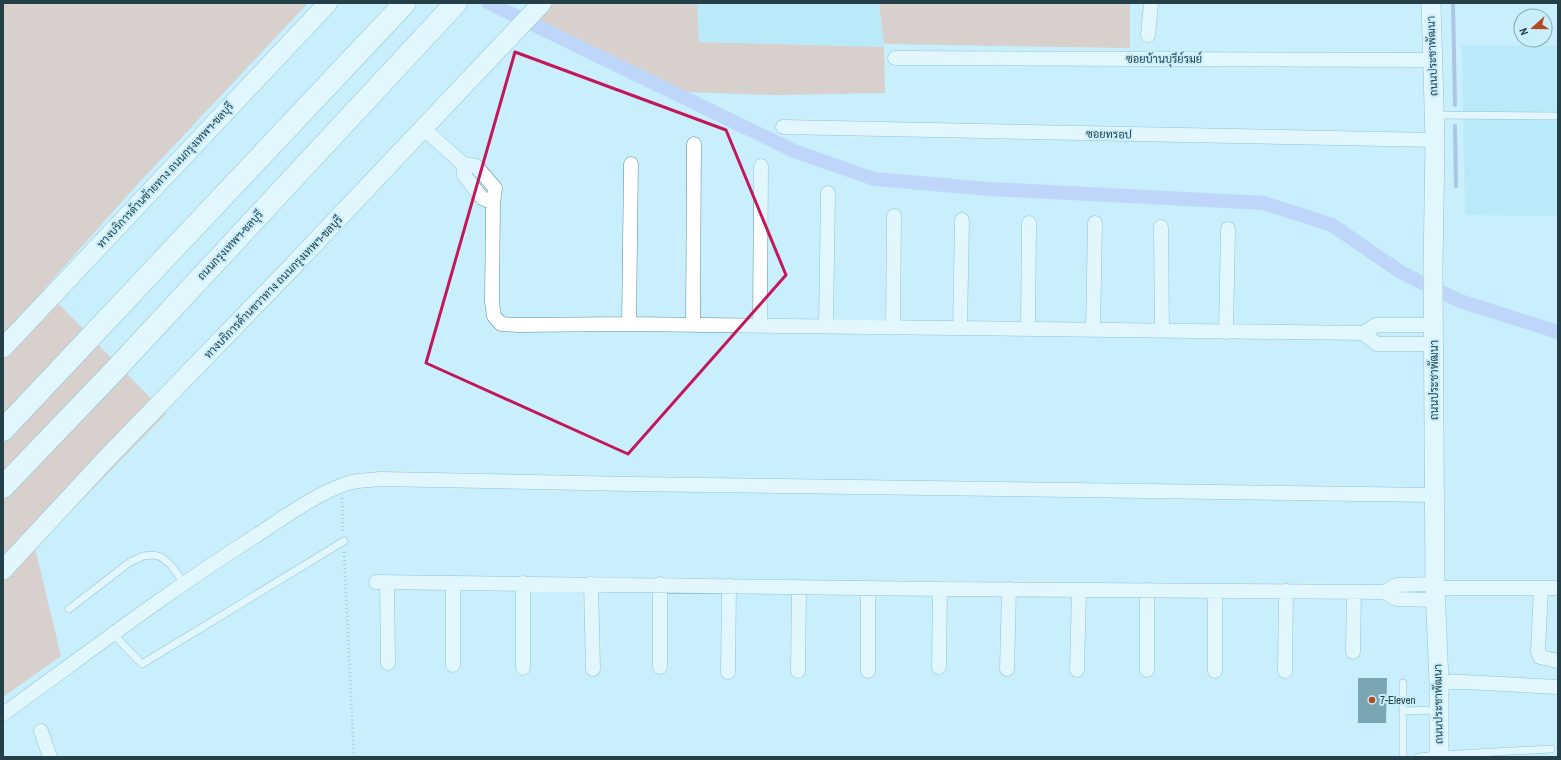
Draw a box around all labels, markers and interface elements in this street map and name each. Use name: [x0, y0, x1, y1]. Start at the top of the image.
north arrow: [1513, 8, 1553, 48]
street label: ถนนประชาพัฒนา: [1424, 16, 1440, 96]
text: N: [1516, 26, 1531, 37]
street label: ซอยบ้านบุรีย์รมย์: [1126, 51, 1202, 68]
street label: ทางบริการด้านซ้ายทาง ถนนกรุงเทพฯ-ชลบุรี: [94, 99, 236, 251]
street label: ซอยทรอป: [1086, 127, 1132, 141]
street label: ถนนกรุงเทพฯ-ชลบุรี: [194, 208, 266, 282]
street label: ทางบริการด้านขวาทาง ถนนกรุงเทพฯ-ชลบุรี: [200, 212, 347, 363]
street label: ถนนประชาพัฒนา: [1427, 340, 1441, 420]
street label: ถนนประชาพัฒนา: [1430, 664, 1446, 744]
place label: 7-Eleven: [1380, 693, 1416, 707]
marker: 7-Eleven: [1367, 695, 1377, 705]

